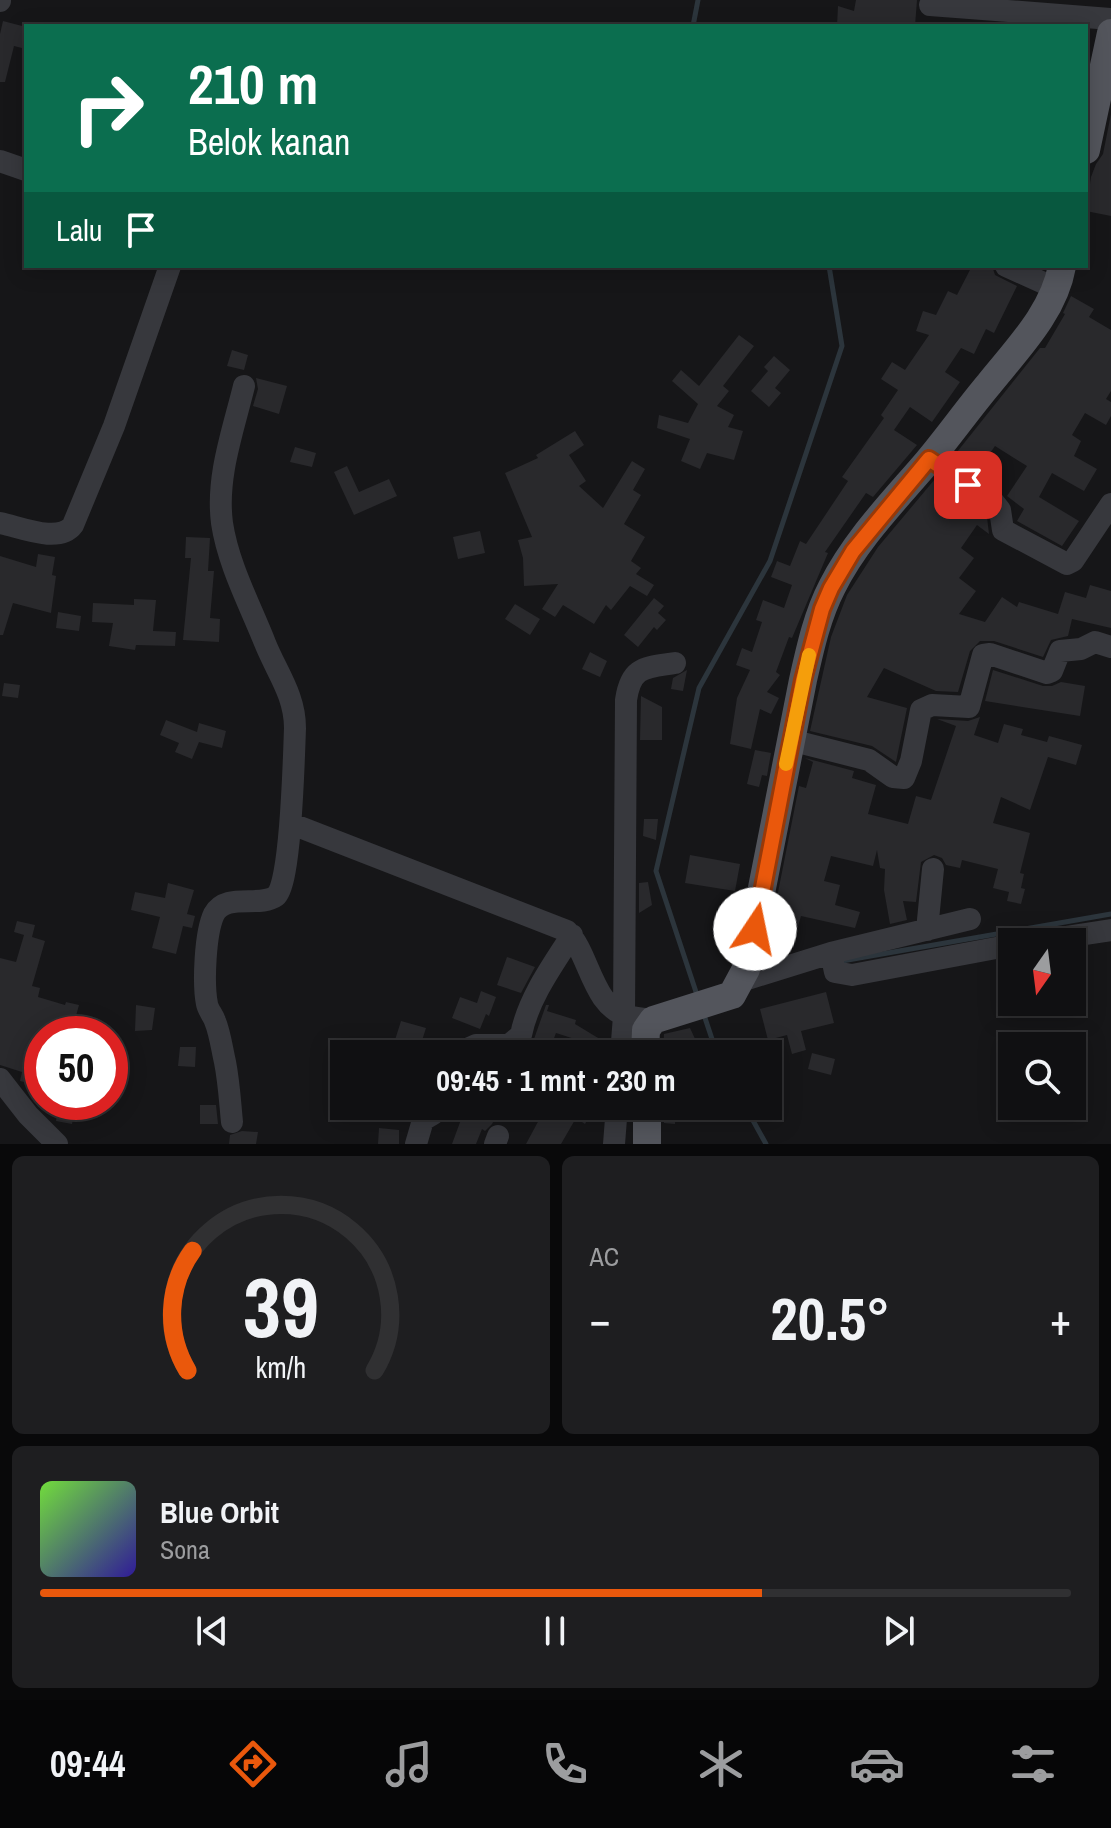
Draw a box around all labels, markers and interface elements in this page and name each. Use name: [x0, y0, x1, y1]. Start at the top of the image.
text: 210 m: [188, 46, 318, 121]
icon: right: [56, 56, 160, 160]
text: Belok kanan: [188, 118, 350, 166]
icon: arrive: [119, 208, 163, 252]
text: Lalu: [56, 210, 103, 250]
pin: [934, 451, 1002, 519]
icon: arrive: [946, 463, 990, 507]
position arrow: [713, 887, 797, 971]
north arrow: [998, 928, 1086, 1016]
map controls: [998, 928, 1086, 1120]
speed limit sign: 50: [24, 1016, 128, 1120]
button: search: [998, 1032, 1086, 1120]
text: 09:45 · 1 mnt · 230 m: [436, 1060, 676, 1100]
text: AC: [590, 1239, 619, 1274]
text: 39: [243, 1251, 319, 1363]
text: 20.5°: [770, 1278, 890, 1359]
text: −: [590, 1289, 611, 1349]
text: +: [1050, 1289, 1071, 1349]
text: km/h: [255, 1348, 306, 1387]
text: Blue Orbit: [160, 1492, 279, 1532]
text: Sona: [160, 1532, 210, 1567]
icon: previous: [190, 1609, 234, 1653]
icon: pause: [533, 1609, 577, 1653]
icon: next: [877, 1609, 921, 1653]
icon: directions: [225, 1736, 281, 1792]
icon: music: [381, 1736, 437, 1792]
icon: phone: [537, 1736, 593, 1792]
icon: climate: [693, 1736, 749, 1792]
icon: car: [849, 1736, 905, 1792]
icon: filters: [1005, 1736, 1061, 1792]
text: 09:44: [50, 1740, 125, 1788]

